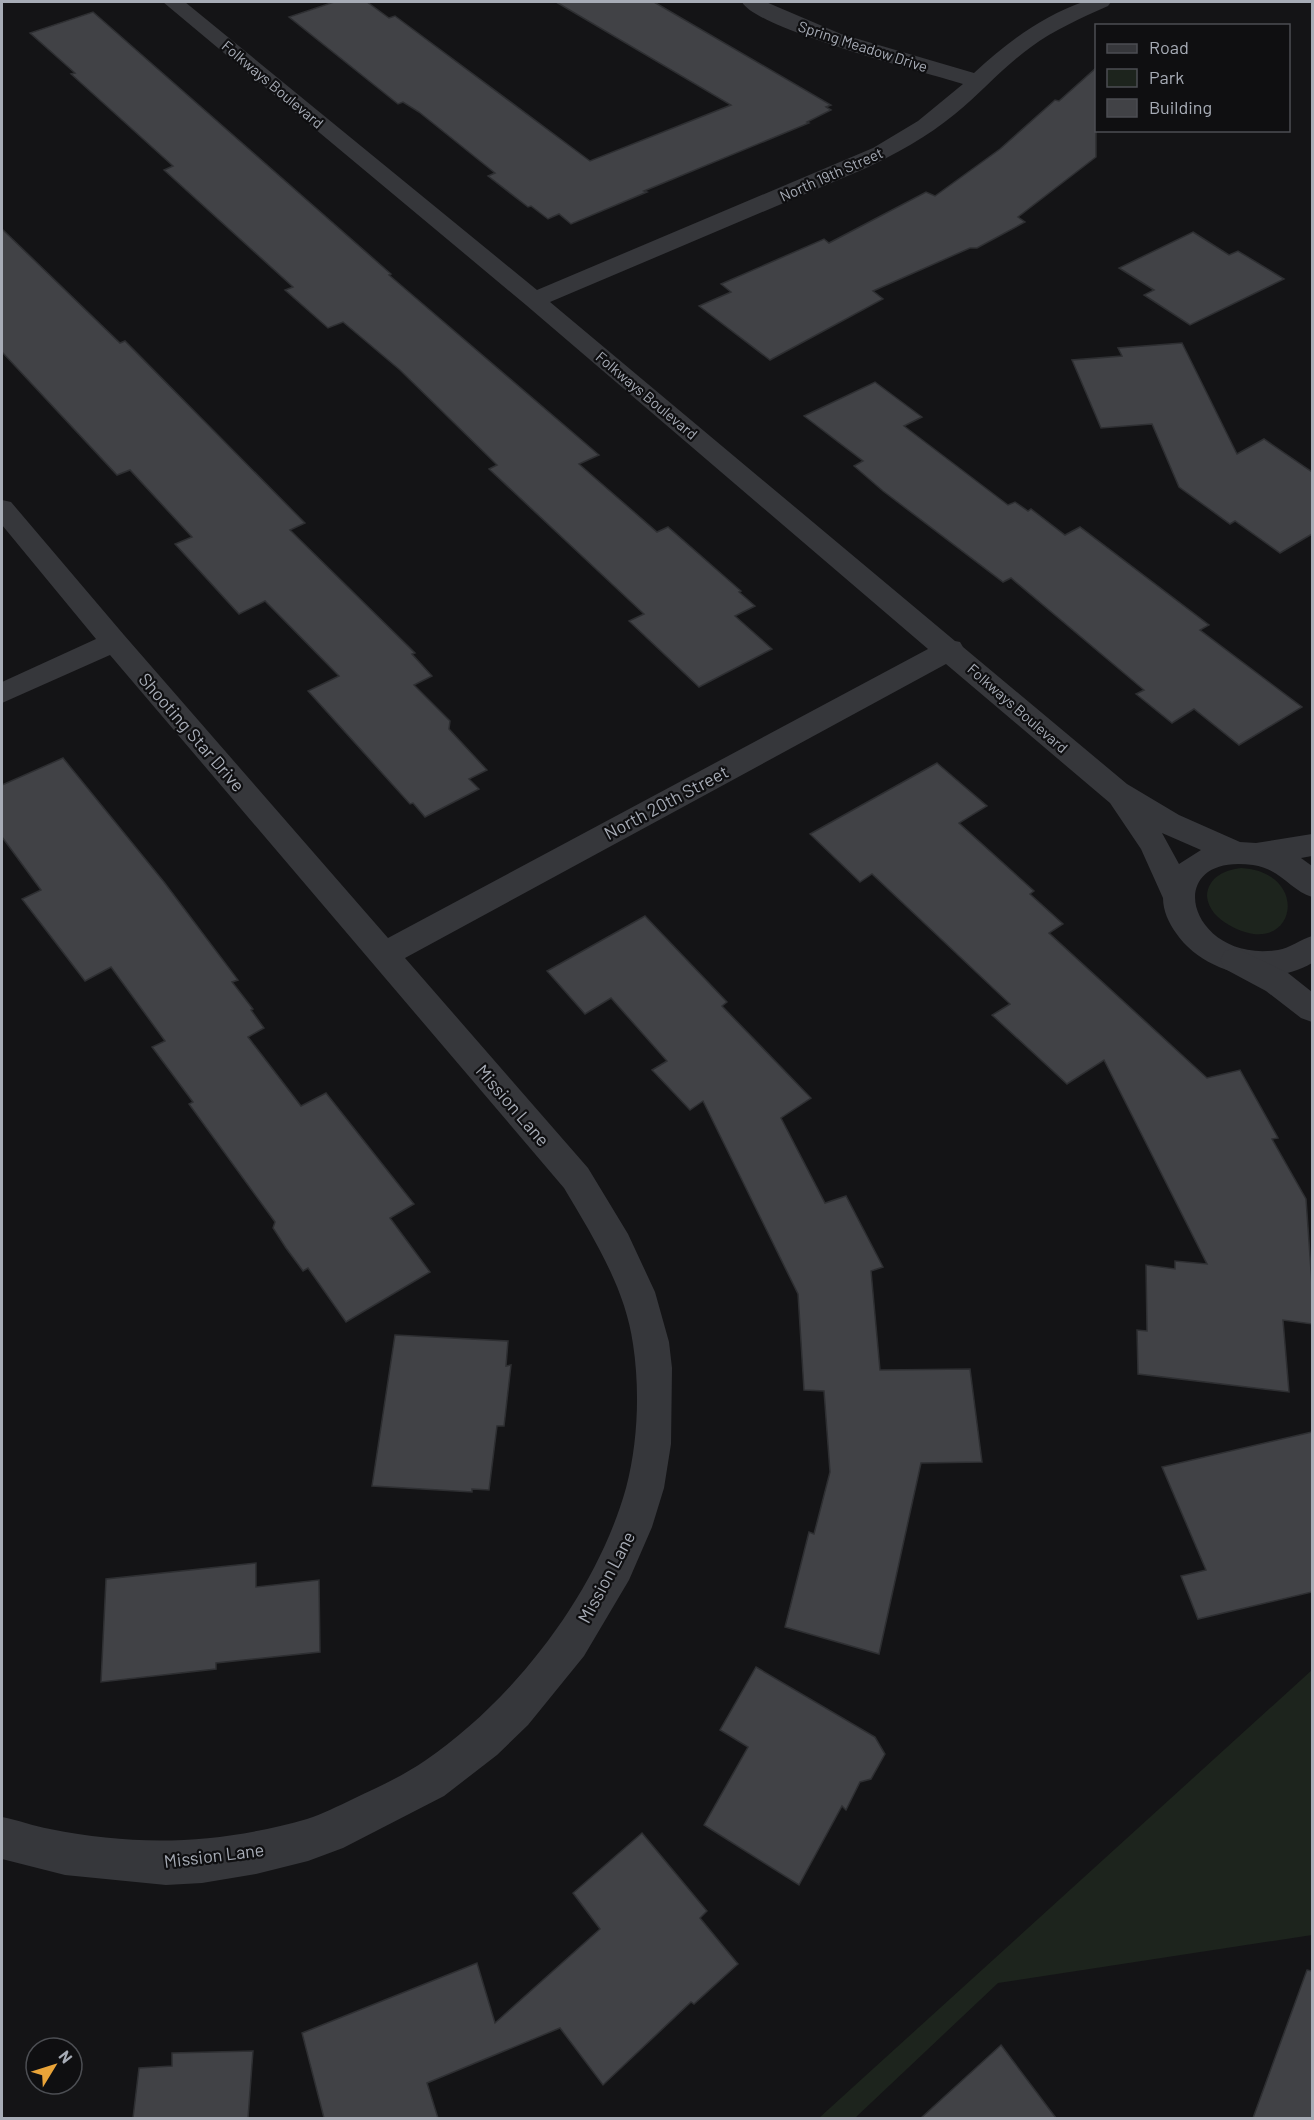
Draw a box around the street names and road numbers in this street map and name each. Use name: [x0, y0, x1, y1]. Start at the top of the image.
street label: Spring Meadow Drive: [796, 17, 930, 75]
street label: Folkways Boulevard: [219, 36, 327, 132]
street label: North 19th Street: [777, 143, 885, 205]
street label: Folkways Boulevard: [593, 347, 701, 443]
street label: Folkways Boulevard: [964, 660, 1072, 756]
street label: Shooting Star Drive: [134, 668, 250, 796]
street label: North 20th Street: [600, 760, 732, 844]
street label: Mission Lane: [472, 1060, 554, 1150]
street label: Mission Lane: [573, 1527, 639, 1627]
street label: Mission Lane: [163, 1838, 265, 1872]

